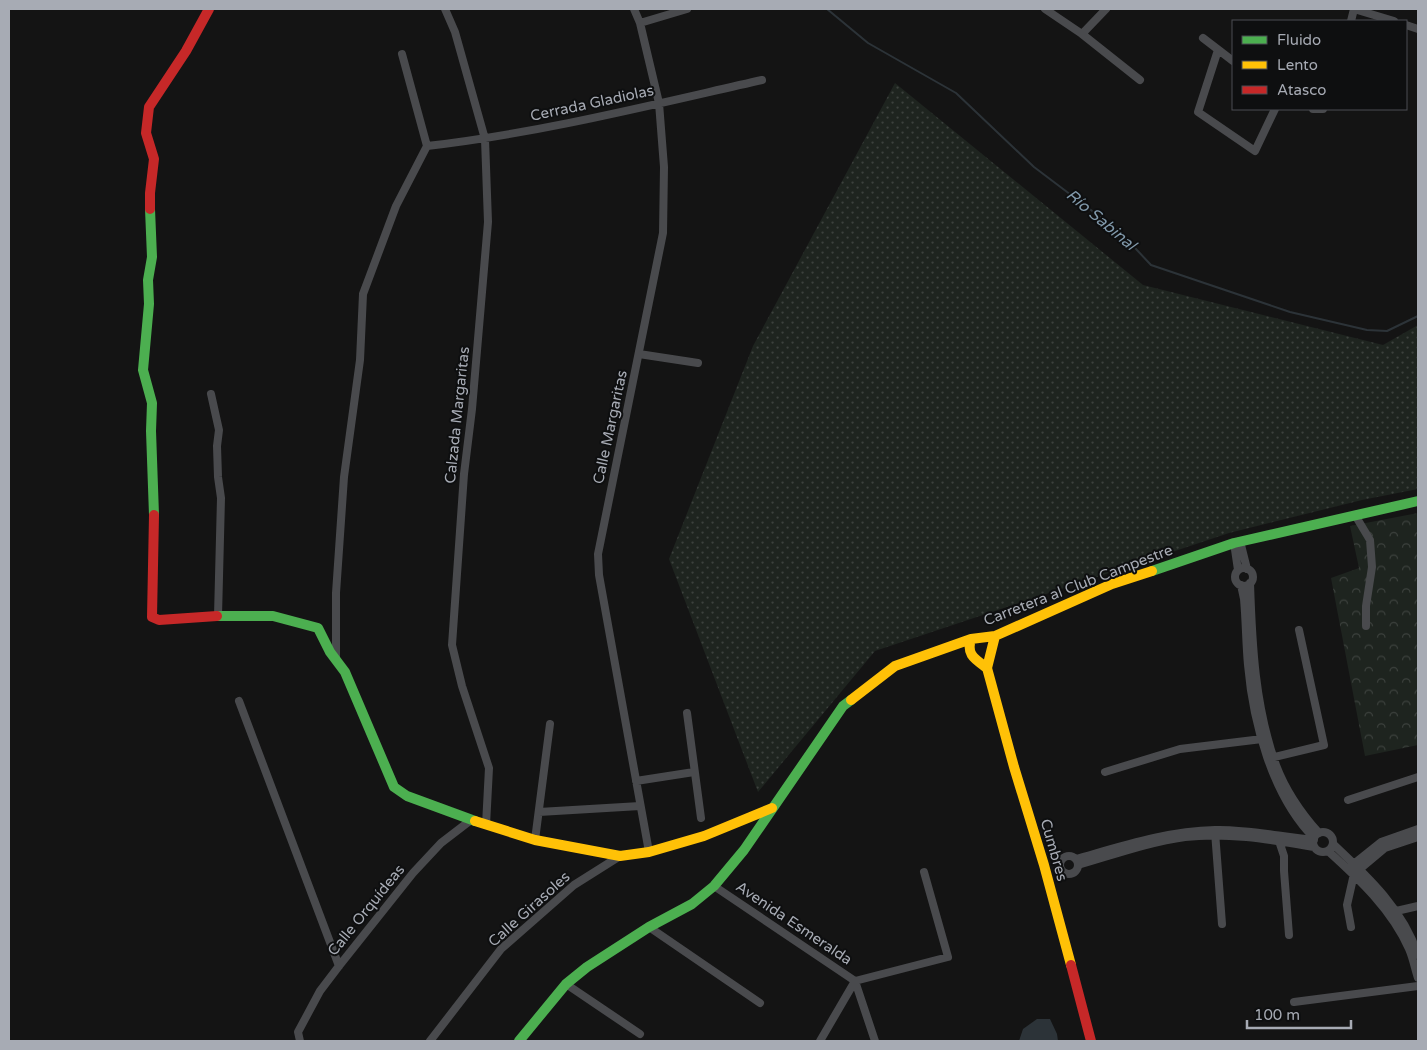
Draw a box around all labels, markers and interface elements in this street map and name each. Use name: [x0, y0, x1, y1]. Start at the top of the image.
legend: [1232, 20, 1407, 110]
text: Fluido: [1277, 31, 1321, 49]
text: Lento: [1277, 56, 1318, 74]
street label: Cerrada Gladiolas: [529, 81, 655, 125]
text: Atasco: [1277, 81, 1326, 99]
water label: Río Sabinal: [1062, 185, 1141, 256]
street label: Calzada Margaritas: [441, 346, 473, 484]
street label: Calle Margaritas: [589, 368, 631, 486]
street label: Carretera al Club Campestre: [981, 541, 1175, 629]
street label: Cumbres: [1037, 817, 1071, 883]
street label: Calle Orquídeas: [324, 861, 408, 959]
street label: Calle Girasoles: [484, 868, 574, 950]
street label: Avenida Esmeralda: [732, 877, 856, 969]
scale bar: [1247, 998, 1351, 1030]
text: 100 m: [1254, 1006, 1300, 1024]

